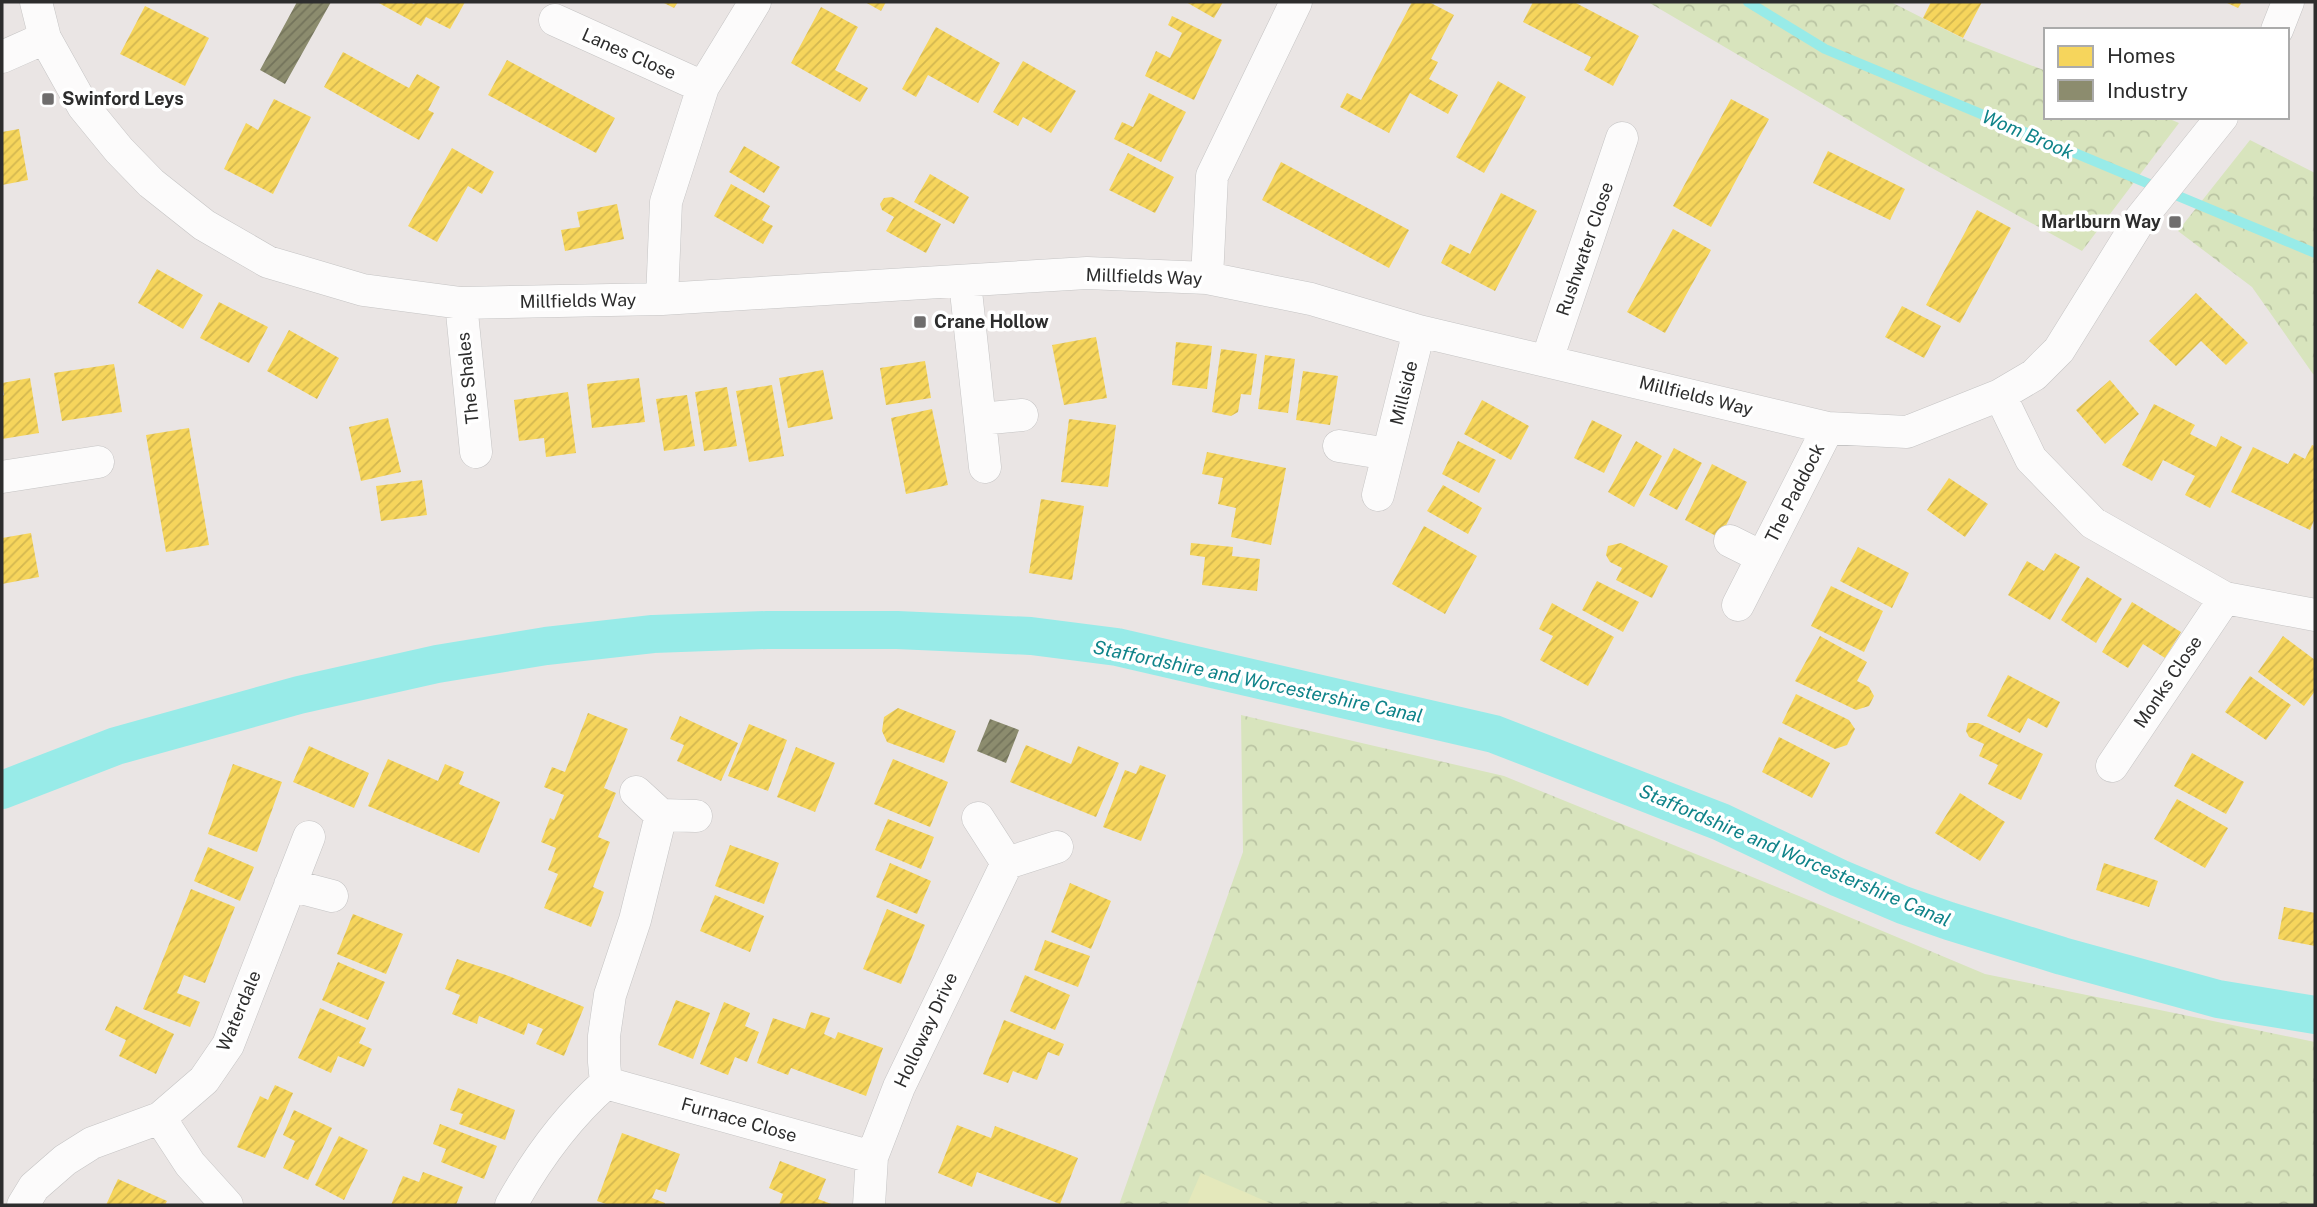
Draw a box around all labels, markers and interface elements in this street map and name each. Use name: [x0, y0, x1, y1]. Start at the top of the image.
street label: Lanes Close: [579, 23, 680, 84]
legend: [2044, 28, 2289, 119]
text: Homes: [2107, 43, 2175, 68]
text: Industry: [2107, 78, 2188, 103]
place label: Swinford Leys: [62, 88, 184, 109]
marker: Swinford Leys: [40, 91, 56, 107]
water label: Wom Brook: [1979, 105, 2078, 163]
street label: Rushwater Close: [1552, 179, 1617, 319]
place label: Marlburn Way: [2041, 211, 2161, 232]
marker: Marlburn Way: [2167, 214, 2183, 230]
street label: Millfields Way: [1085, 264, 1203, 289]
street label: Millfields Way: [519, 289, 637, 312]
place label: Crane Hollow: [934, 311, 1049, 332]
marker: Crane Hollow: [912, 314, 928, 330]
street label: The Shales: [452, 331, 483, 425]
street label: Millside: [1385, 359, 1422, 427]
street label: Millfields Way: [1637, 371, 1756, 420]
street label: The Paddock: [1761, 440, 1828, 546]
street label: Monks Close: [2129, 632, 2206, 732]
water label: Staffordshire and Worcestershire Canal: [1091, 635, 1425, 727]
water label: Staffordshire and Worcestershire Canal: [1636, 779, 1954, 931]
street label: Waterdale: [212, 967, 265, 1054]
street label: Holloway Drive: [890, 969, 961, 1091]
street label: Furnace Close: [679, 1093, 799, 1146]

